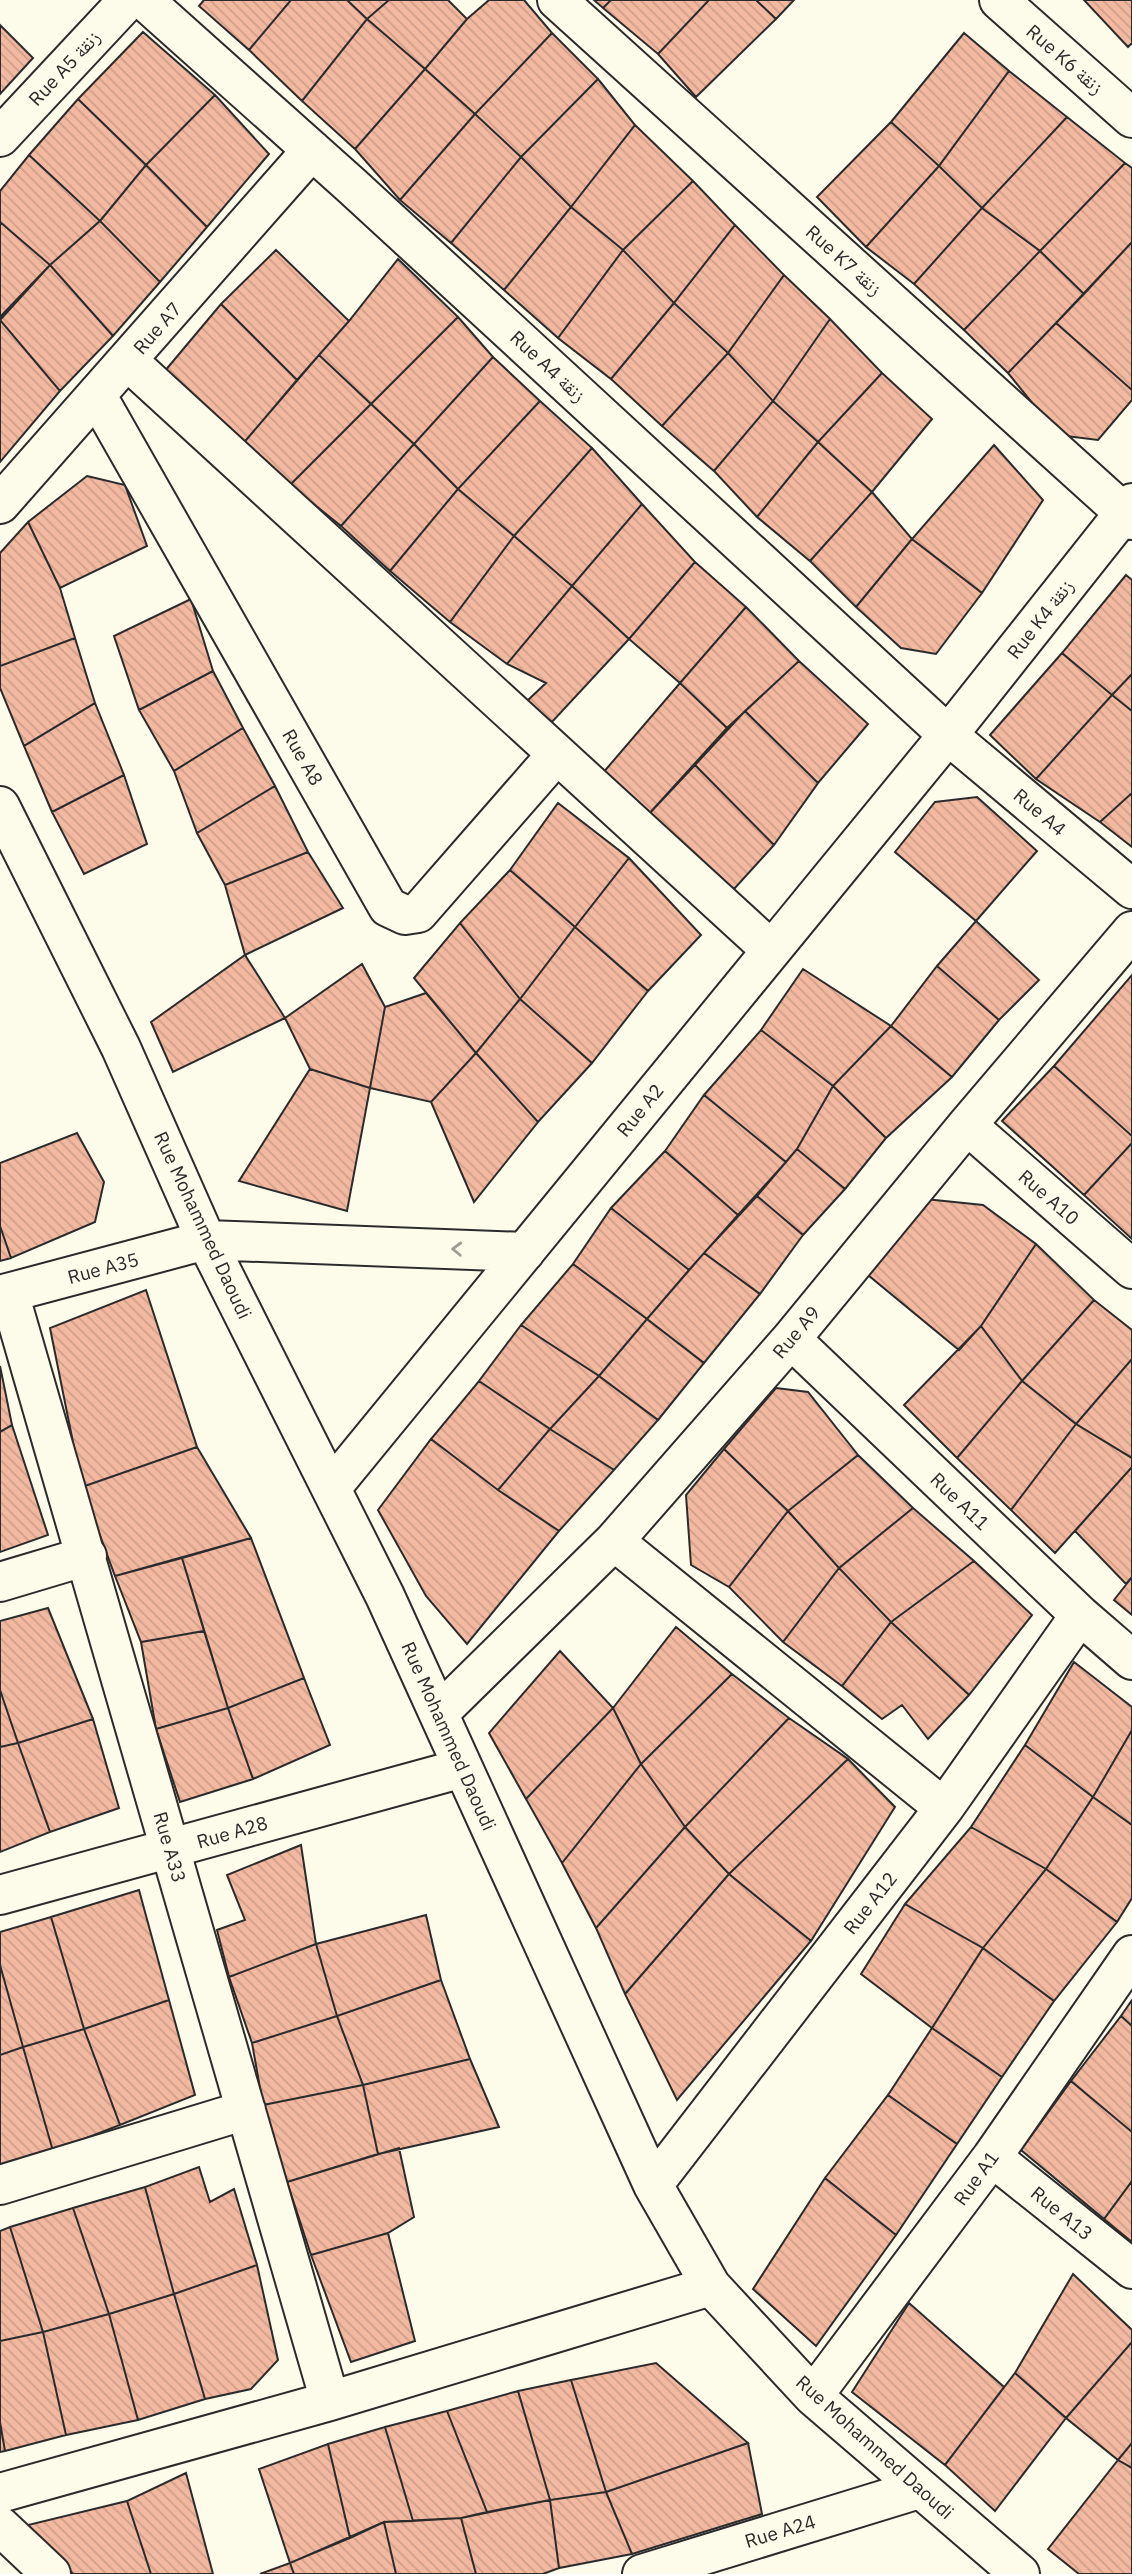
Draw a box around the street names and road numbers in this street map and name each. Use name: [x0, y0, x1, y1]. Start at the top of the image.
street label: Rue K6 زنقة: [1022, 19, 1108, 99]
street label: Rue A5 زنقة: [23, 25, 105, 111]
street label: Rue K7 زنقة: [801, 220, 887, 300]
street label: Rue A7: [128, 297, 186, 359]
street label: Rue A4 زنقة: [505, 325, 591, 407]
street label: Rue K4 زنقة: [1002, 574, 1078, 664]
street label: Rue A8: [277, 724, 329, 790]
street label: Rue A4: [1009, 783, 1071, 841]
street label: Rue A2: [611, 1079, 669, 1141]
street label: Rue Mohammed Daoudi: [149, 1127, 257, 1323]
street label: Rue A10: [1014, 1164, 1084, 1230]
street label: Rue A35: [65, 1247, 141, 1289]
street label: Rue A9: [767, 1301, 825, 1363]
street label: Rue A11: [925, 1467, 995, 1535]
street label: Rue Mohammed Daoudi: [397, 1638, 501, 1834]
street label: Rue A33: [148, 1809, 192, 1885]
street label: Rue A28: [194, 1810, 270, 1854]
street label: Rue A12: [838, 1867, 902, 1939]
street label: Rue A1: [948, 2146, 1004, 2210]
street label: Rue A13: [1026, 2181, 1098, 2245]
street label: Rue Mohammed Daoudi: [791, 2370, 959, 2524]
street label: Rue A24: [742, 2509, 818, 2553]

